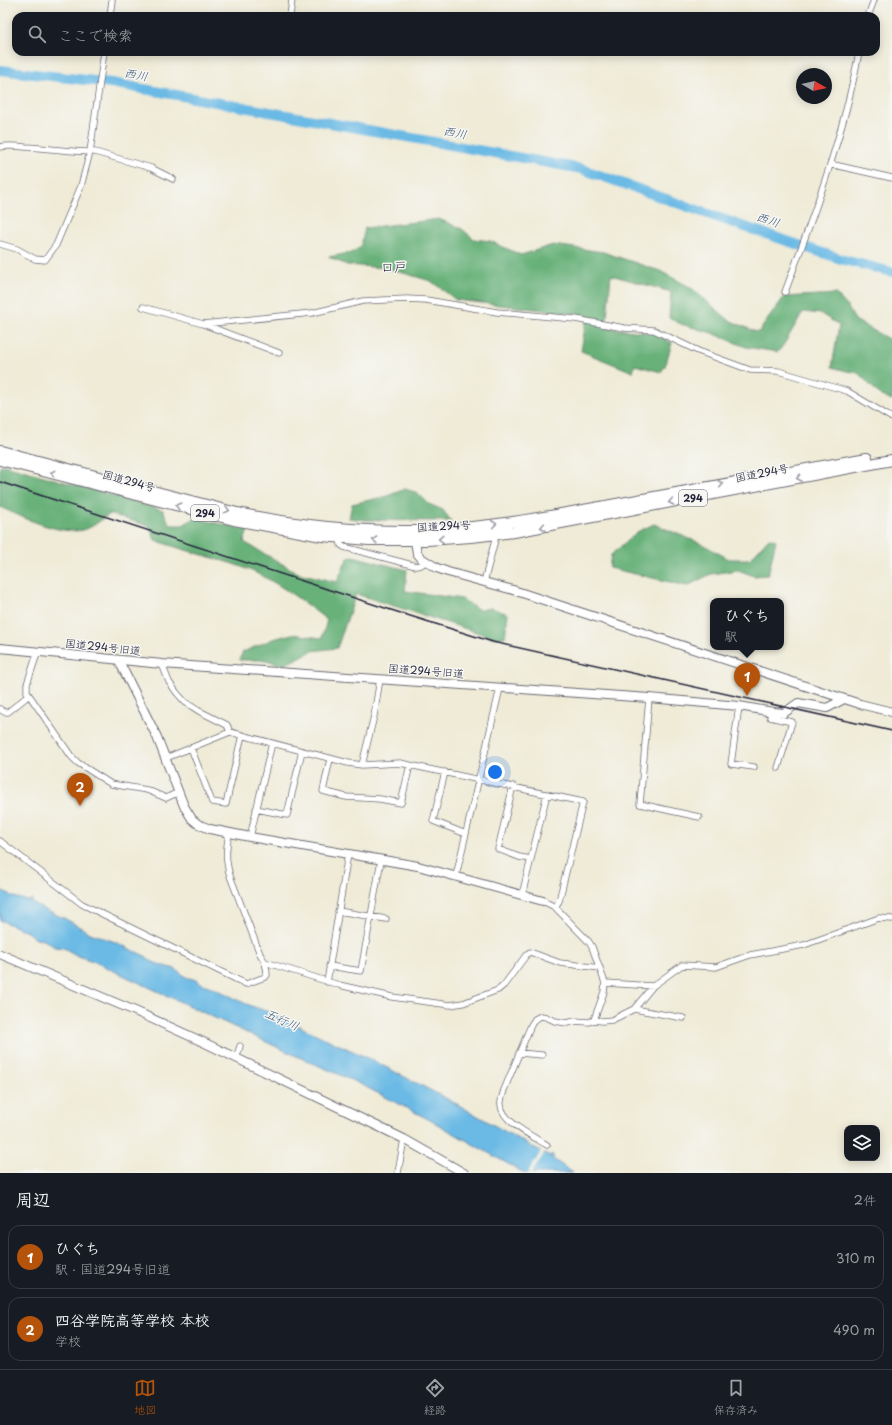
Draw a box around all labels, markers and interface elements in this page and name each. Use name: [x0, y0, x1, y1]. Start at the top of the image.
search box: [12, 12, 880, 56]
icon: search: [26, 23, 48, 45]
text: ここで検索: [58, 23, 133, 46]
water label: 西川: [123, 63, 150, 85]
north arrow: [796, 68, 832, 104]
water label: 西川: [442, 121, 469, 143]
water label: 西川: [754, 207, 783, 231]
district label: 口戸: [381, 257, 407, 276]
street label: 国道294号: [734, 459, 790, 486]
street label: 国道294号: [101, 465, 158, 496]
one-way arrow: [49, 469, 56, 478]
one-way arrow: [796, 474, 802, 482]
one-way arrow: [718, 481, 724, 489]
road number: 294: [679, 490, 707, 506]
one-way arrow: [668, 497, 674, 506]
one-way arrow: [175, 502, 182, 511]
road number: 294: [191, 505, 219, 521]
one-way arrow: [224, 506, 231, 514]
street label: 国道294号: [416, 516, 472, 535]
one-way arrow: [491, 520, 497, 529]
one-way arrow: [540, 522, 546, 530]
one-way arrow: [438, 535, 444, 543]
one-way arrow: [372, 536, 378, 544]
popup: [710, 598, 784, 650]
text: ひぐち: [724, 603, 770, 626]
text: 駅: [724, 626, 738, 645]
street label: 国道294号旧道: [64, 634, 142, 659]
street label: 国道294号旧道: [387, 659, 465, 682]
pin: 1: [734, 663, 760, 696]
your location: [485, 762, 505, 782]
pin: 2: [67, 773, 93, 806]
water label: 五行川: [262, 1004, 303, 1035]
map controls: [844, 1125, 880, 1161]
button: layers: [844, 1125, 880, 1161]
text: 周辺: [16, 1186, 50, 1212]
text: 2件: [854, 1190, 876, 1209]
text: ひぐち: [55, 1236, 100, 1259]
text: 1: [27, 1248, 33, 1267]
text: 310 m: [836, 1248, 875, 1267]
text: 駅 · 国道294号旧道: [55, 1259, 170, 1278]
text: 四谷学院高等学校 本校: [55, 1308, 210, 1331]
text: 2: [25, 1320, 35, 1339]
text: 490 m: [833, 1320, 875, 1339]
text: 学校: [55, 1331, 81, 1350]
tab: 地図: [134, 1377, 156, 1418]
tab: 経路: [424, 1377, 446, 1418]
tab: 保存済み: [714, 1377, 758, 1418]

